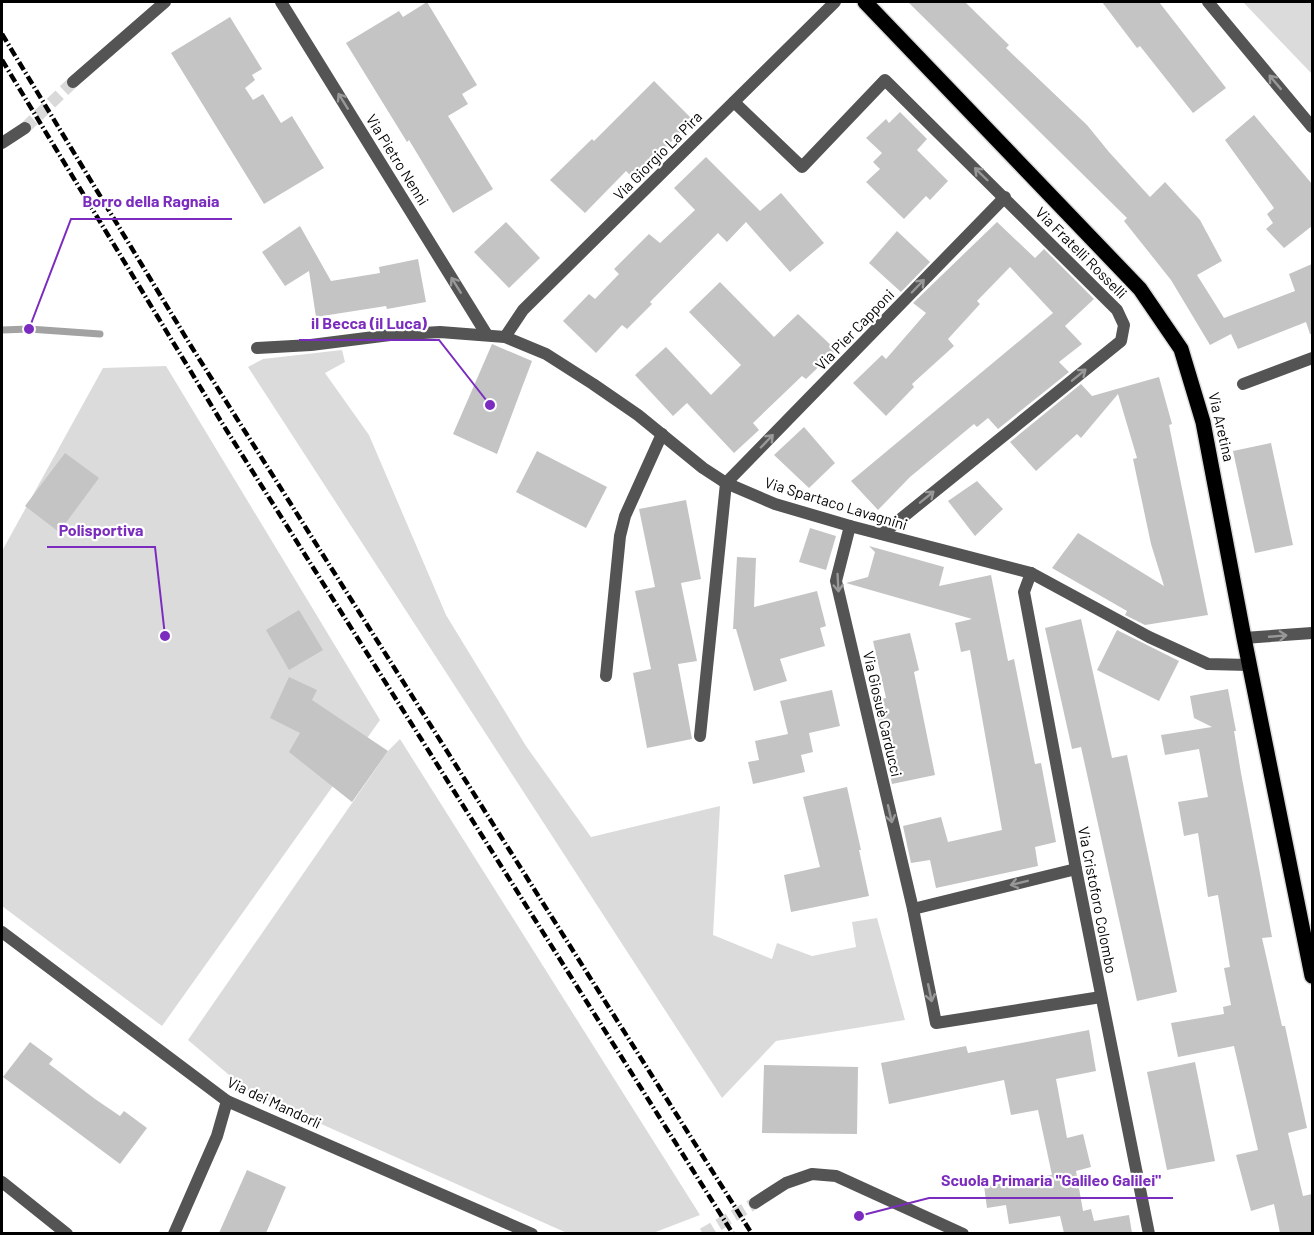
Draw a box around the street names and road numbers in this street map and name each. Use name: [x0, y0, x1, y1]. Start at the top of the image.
street label: Via Giorgio La Pira: [609, 107, 705, 203]
street label: Via Pietro Nenni: [363, 111, 433, 208]
street label: Via Fratelli Rosselli: [1032, 203, 1131, 302]
street label: Via Pier Capponi: [811, 285, 897, 374]
street label: Via Aretina: [1205, 390, 1239, 463]
street label: Via Spartaco Lavagnini: [763, 473, 910, 533]
street label: Via Giosuè Carducci: [860, 649, 906, 778]
street label: Via Cristoforo Colombo: [1075, 825, 1121, 975]
street label: Via dei Mandorli: [224, 1072, 324, 1132]

